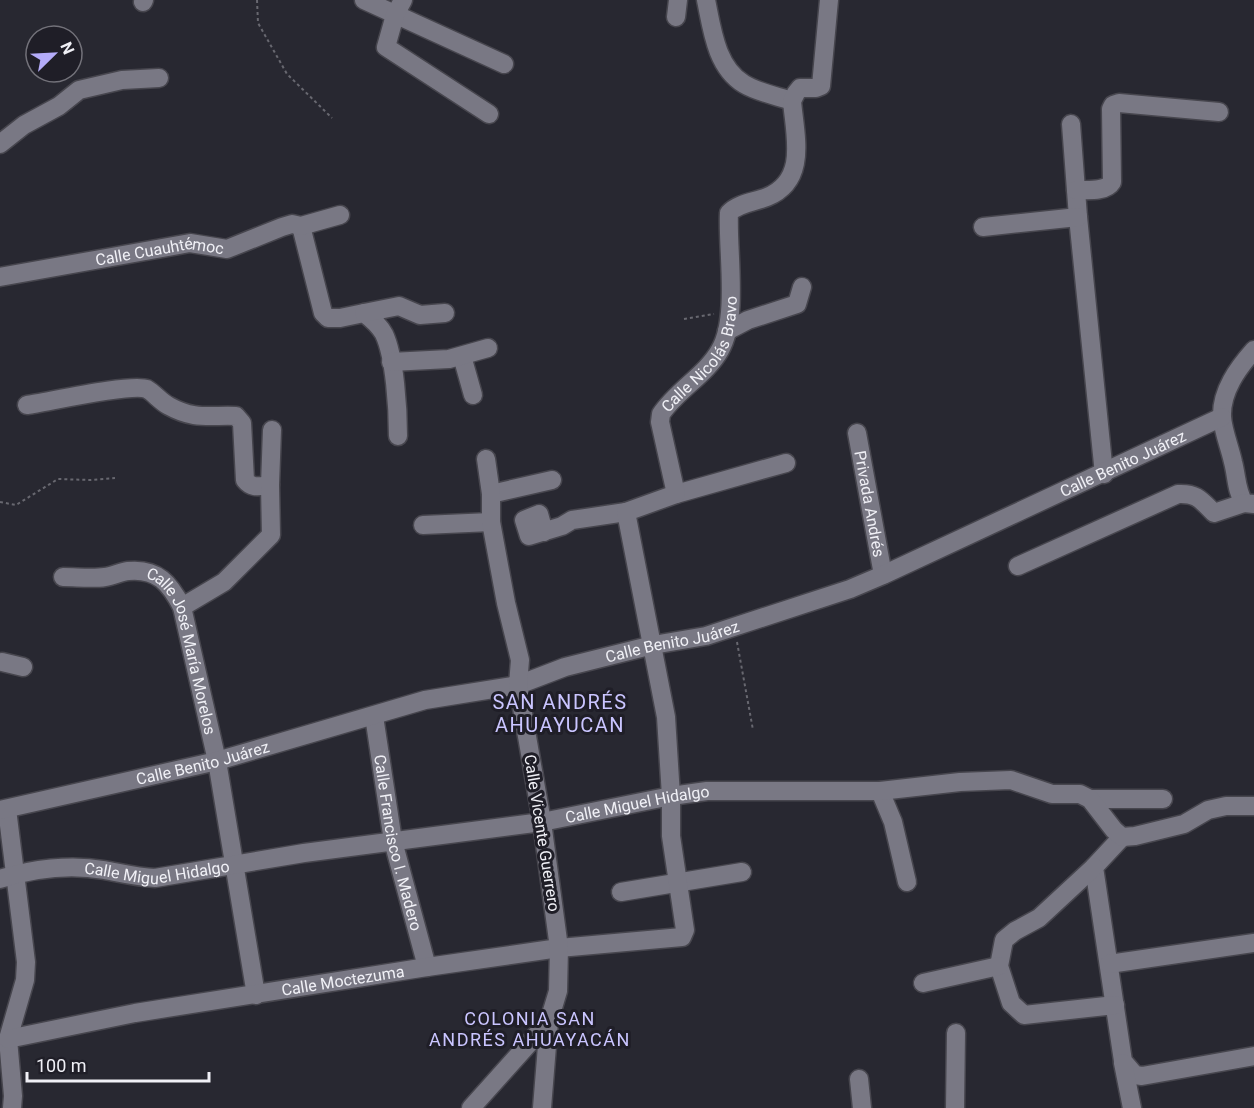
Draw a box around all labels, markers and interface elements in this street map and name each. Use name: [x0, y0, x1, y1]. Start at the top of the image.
north arrow: [24, 24, 84, 84]
text: N: [56, 39, 78, 57]
street label: Calle Cuauhtémoc: [94, 233, 225, 269]
street label: Calle Nicolás Bravo: [657, 296, 740, 416]
street label: Calle Benito Juárez: [1057, 426, 1189, 501]
street label: Privada Andrés: [851, 449, 889, 559]
street label: Calle José María Morelos: [144, 563, 220, 736]
street label: Calle Benito Juárez: [603, 616, 741, 666]
district label: SAN ANDRÉS AHUAYUCAN: [492, 690, 628, 737]
street label: Calle Benito Juárez: [134, 737, 271, 789]
street label: Calle Francisco I. Madero: [370, 753, 426, 933]
street label: Calle Vicente Guerrero: [520, 753, 564, 913]
street label: Calle Miguel Hidalgo: [563, 781, 710, 827]
street label: Calle Miguel Hidalgo: [84, 856, 231, 888]
street label: Calle Moctezuma: [280, 961, 406, 999]
district label: COLONIA SAN ANDRÉS AHUAYACÁN: [429, 1008, 631, 1050]
scale bar: [27, 1045, 208, 1083]
text: 100 m: [36, 1055, 87, 1076]

